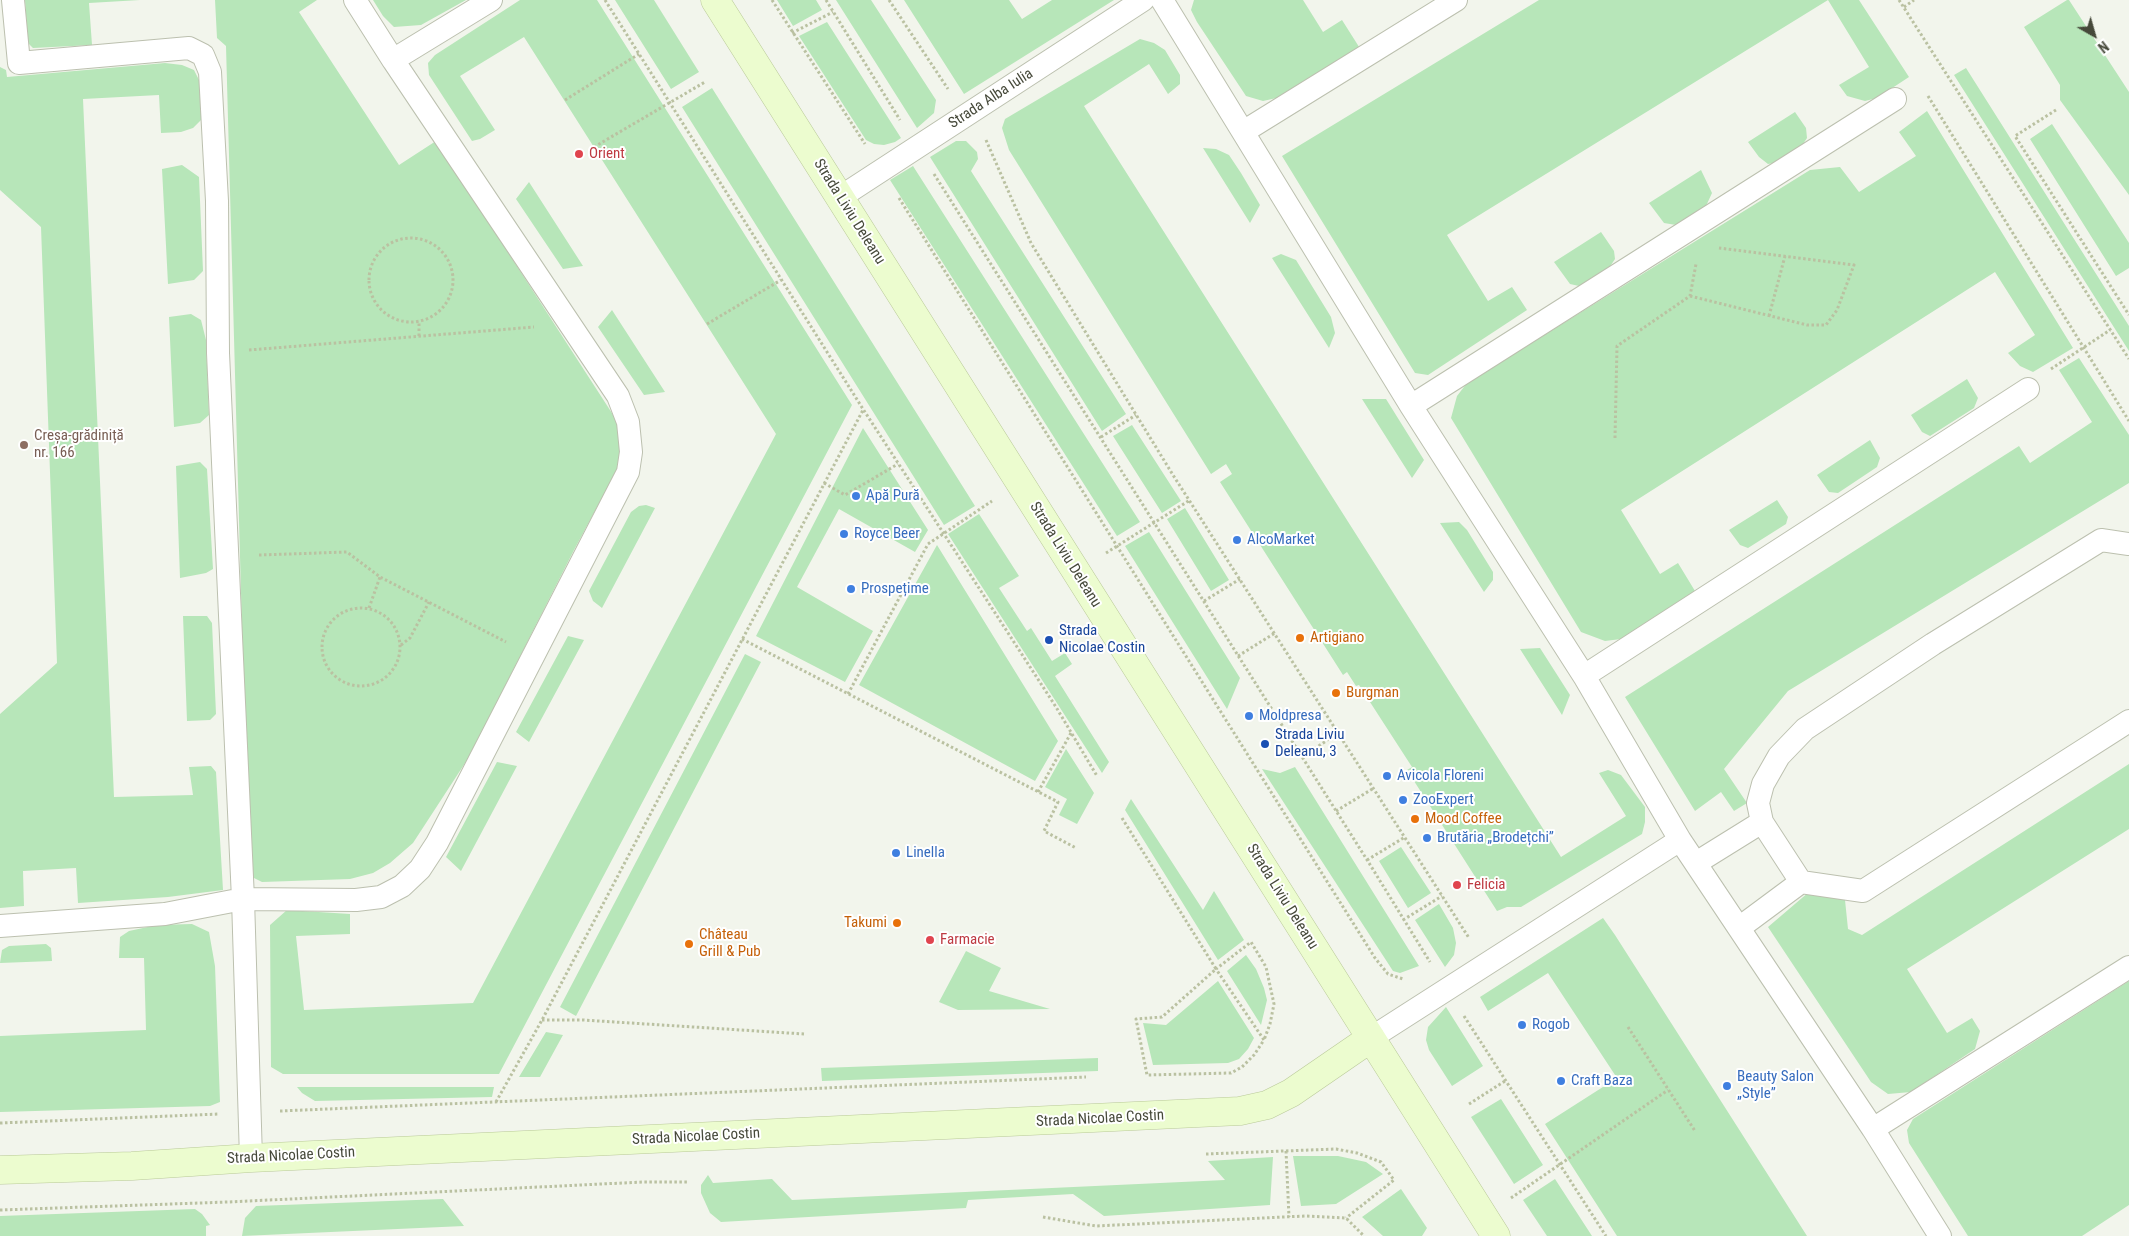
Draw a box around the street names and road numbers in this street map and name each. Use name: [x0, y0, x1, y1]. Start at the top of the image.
street label: Strada Alba Iulia: [945, 65, 1037, 133]
street label: Strada Liviu Deleanu: [809, 156, 889, 268]
street label: Strada Liviu Deleanu: [1025, 499, 1105, 611]
street label: Strada Liviu Deleanu: [1242, 841, 1322, 953]
street label: Strada Nicolae Costin: [1036, 1107, 1164, 1131]
street label: Strada Nicolae Costin: [632, 1125, 760, 1149]
street label: Strada Nicolae Costin: [227, 1144, 355, 1168]

